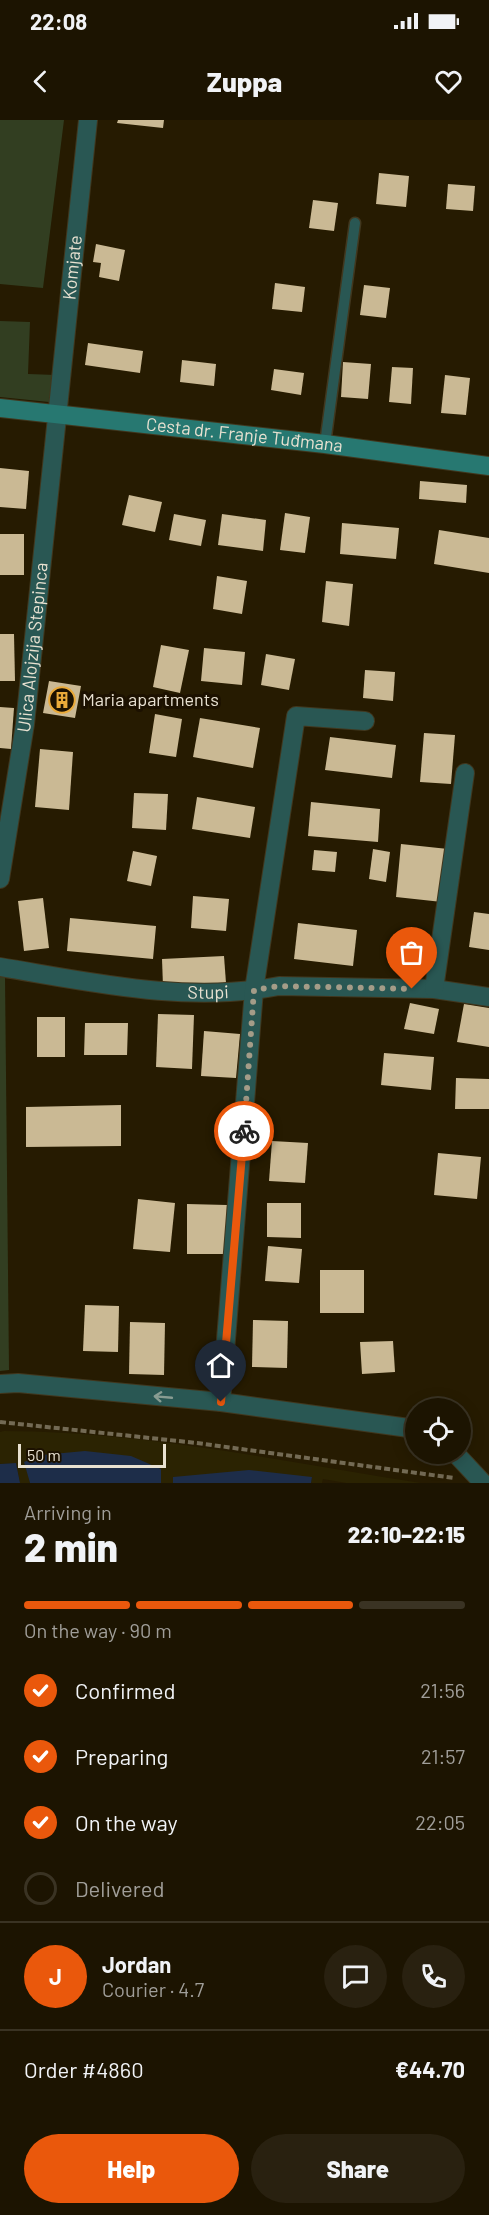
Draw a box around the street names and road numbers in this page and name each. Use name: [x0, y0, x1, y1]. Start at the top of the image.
street label: Komjate: [57, 234, 86, 301]
street label: Cesta dr. Franje Tuđmana: [145, 412, 344, 456]
street label: Ulica Alojzija Stepinca: [12, 561, 52, 734]
street label: Stupi: [187, 980, 229, 1003]

